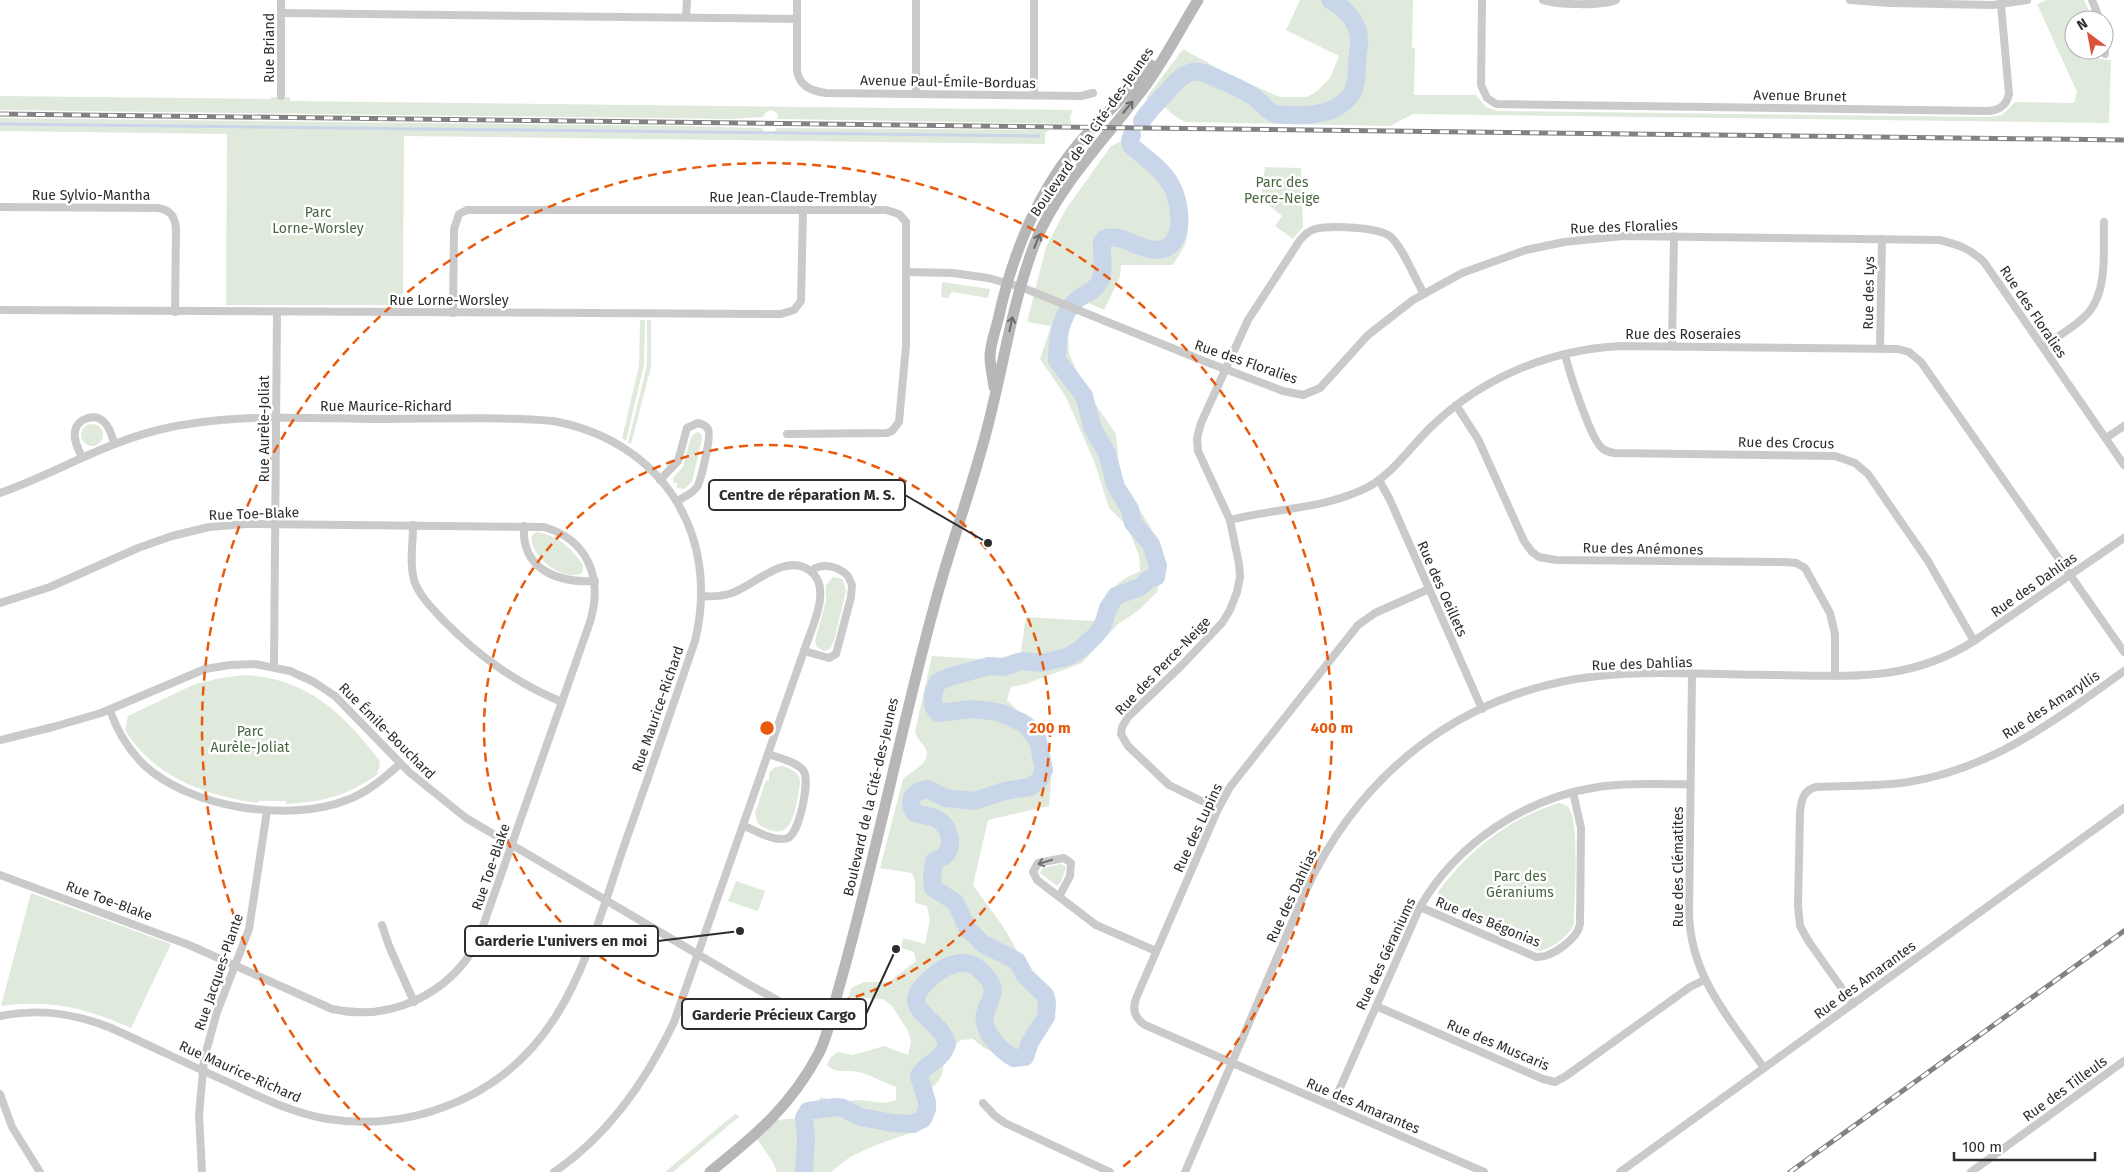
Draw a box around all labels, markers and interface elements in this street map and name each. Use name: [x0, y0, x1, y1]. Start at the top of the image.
north arrow: [2064, 10, 2114, 60]
street label: Rue Briand: [261, 13, 278, 83]
text: N: [2074, 15, 2091, 34]
street label: Boulevard de la Cité-des-Jeunes: [1027, 44, 1157, 220]
street label: Avenue Paul-Émile-Borduas: [860, 71, 1036, 92]
street label: Avenue Brunet: [1753, 87, 1848, 105]
one-way arrow: [1123, 101, 1134, 114]
park label: Parc des Perce-Neige: [1244, 174, 1320, 207]
street label: Rue Sylvio-Mantha: [32, 187, 150, 204]
street label: Rue Jean-Claude-Tremblay: [709, 189, 877, 206]
park label: Parc Lorne-Worsley: [272, 204, 364, 237]
street label: Rue des Floralies: [1570, 217, 1679, 237]
one-way arrow: [1032, 234, 1042, 249]
street label: Rue des Lys: [1860, 256, 1878, 330]
street label: Rue des Floralies: [1996, 263, 2070, 362]
street label: Rue Lorne-Worsley: [389, 292, 509, 309]
one-way arrow: [1007, 317, 1016, 333]
street label: Rue des Roseraies: [1625, 326, 1741, 343]
street label: Rue des Floralies: [1192, 336, 1300, 388]
street label: Rue Aurèle-Joliat: [256, 375, 273, 483]
street label: Rue Maurice-Richard: [320, 398, 452, 415]
street label: Rue des Crocus: [1738, 434, 1835, 452]
callout: Centre de réparation M. S.: [709, 480, 905, 510]
text: Centre de réparation M. S.: [719, 486, 895, 504]
street label: Rue Toe-Blake: [208, 504, 300, 524]
street label: Rue des Oeillets: [1413, 539, 1471, 640]
street label: Rue des Anémones: [1583, 539, 1704, 559]
street label: Rue des Dahlias: [1988, 549, 2081, 621]
street label: Rue des Perce-Neige: [1112, 613, 1214, 719]
street label: Rue Maurice-Richard: [628, 644, 688, 774]
street label: Rue des Dahlias: [1591, 654, 1693, 674]
street label: Rue des Amaryllis: [1999, 667, 2103, 743]
street label: Rue Émile-Bouchard: [335, 679, 439, 783]
street label: Boulevard de la Cité-des-Jeunes: [840, 696, 902, 898]
centre of rings: [758, 719, 776, 737]
text: 200 m: [1029, 719, 1071, 737]
text: 400 m: [1311, 719, 1353, 737]
park label: Parc Aurèle-Joliat: [210, 723, 291, 756]
street label: Rue des Lupins: [1170, 780, 1226, 875]
street label: Rue des Clématites: [1670, 806, 1687, 928]
street label: Rue Toe-Blake: [468, 821, 514, 913]
street label: Rue des Dahlias: [1263, 846, 1321, 945]
one-way arrow: [1037, 858, 1053, 868]
park label: Parc des Géraniums: [1486, 868, 1554, 901]
street label: Rue Toe-Blake: [63, 877, 155, 925]
street label: Rue des Bégonias: [1433, 893, 1543, 951]
street label: Rue des Géraniums: [1353, 895, 1420, 1013]
street label: Rue Jacques-Plante: [191, 911, 247, 1033]
callout: Garderie L'univers en moi: [465, 926, 658, 956]
text: Garderie L'univers en moi: [475, 932, 647, 950]
street label: Rue des Amarantes: [1811, 937, 1920, 1023]
callout: Garderie Précieux Cargo: [682, 999, 866, 1029]
text: Garderie Précieux Cargo: [692, 1006, 856, 1024]
street label: Rue des Muscaris: [1444, 1016, 1552, 1074]
street label: Rue Maurice-Richard: [176, 1037, 304, 1107]
street label: Rue des Tilleuls: [2020, 1052, 2111, 1125]
street label: Rue des Amarantes: [1304, 1074, 1423, 1138]
scale bar: [1954, 1130, 2095, 1162]
text: 100 m: [1962, 1138, 2002, 1156]

